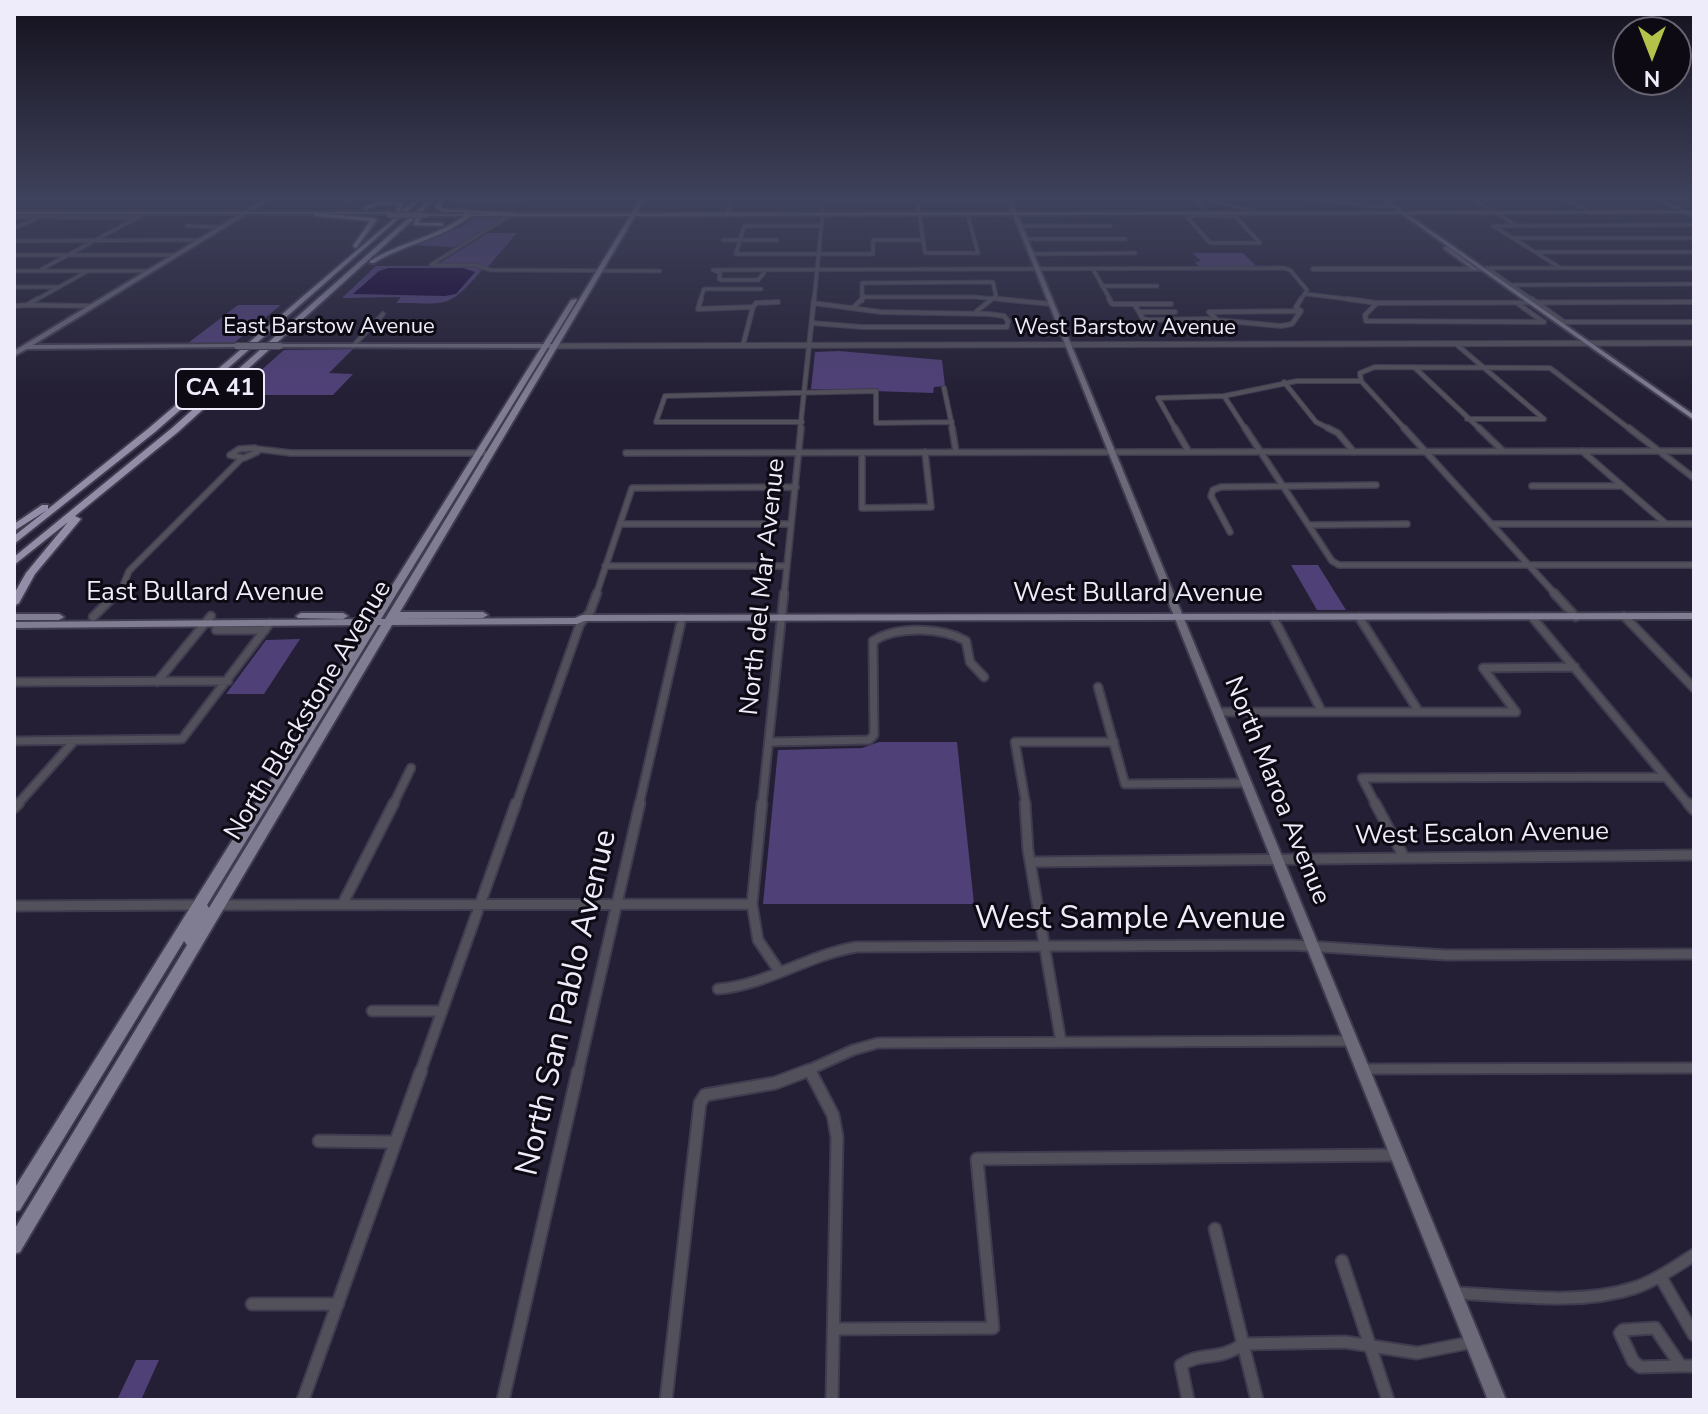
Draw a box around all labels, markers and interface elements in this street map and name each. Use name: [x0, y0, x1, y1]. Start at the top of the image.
north arrow: [1612, 16, 1692, 96]
text: N: [1644, 63, 1660, 93]
street label: East Barstow Avenue: [223, 315, 435, 341]
street label: West Barstow Avenue: [1014, 316, 1236, 342]
road number: CA 41: [176, 369, 264, 409]
street label: North del Mar Avenue: [735, 457, 793, 717]
street label: North Blackstone Avenue: [219, 575, 399, 847]
street label: East Bullard Avenue: [86, 578, 324, 610]
street label: West Bullard Avenue: [1013, 579, 1263, 611]
street label: North Maroa Avenue: [1216, 673, 1336, 909]
street label: West Escalon Avenue: [1355, 817, 1609, 853]
street label: North San Pablo Avenue: [510, 826, 626, 1180]
street label: West Sample Avenue: [974, 901, 1286, 939]

